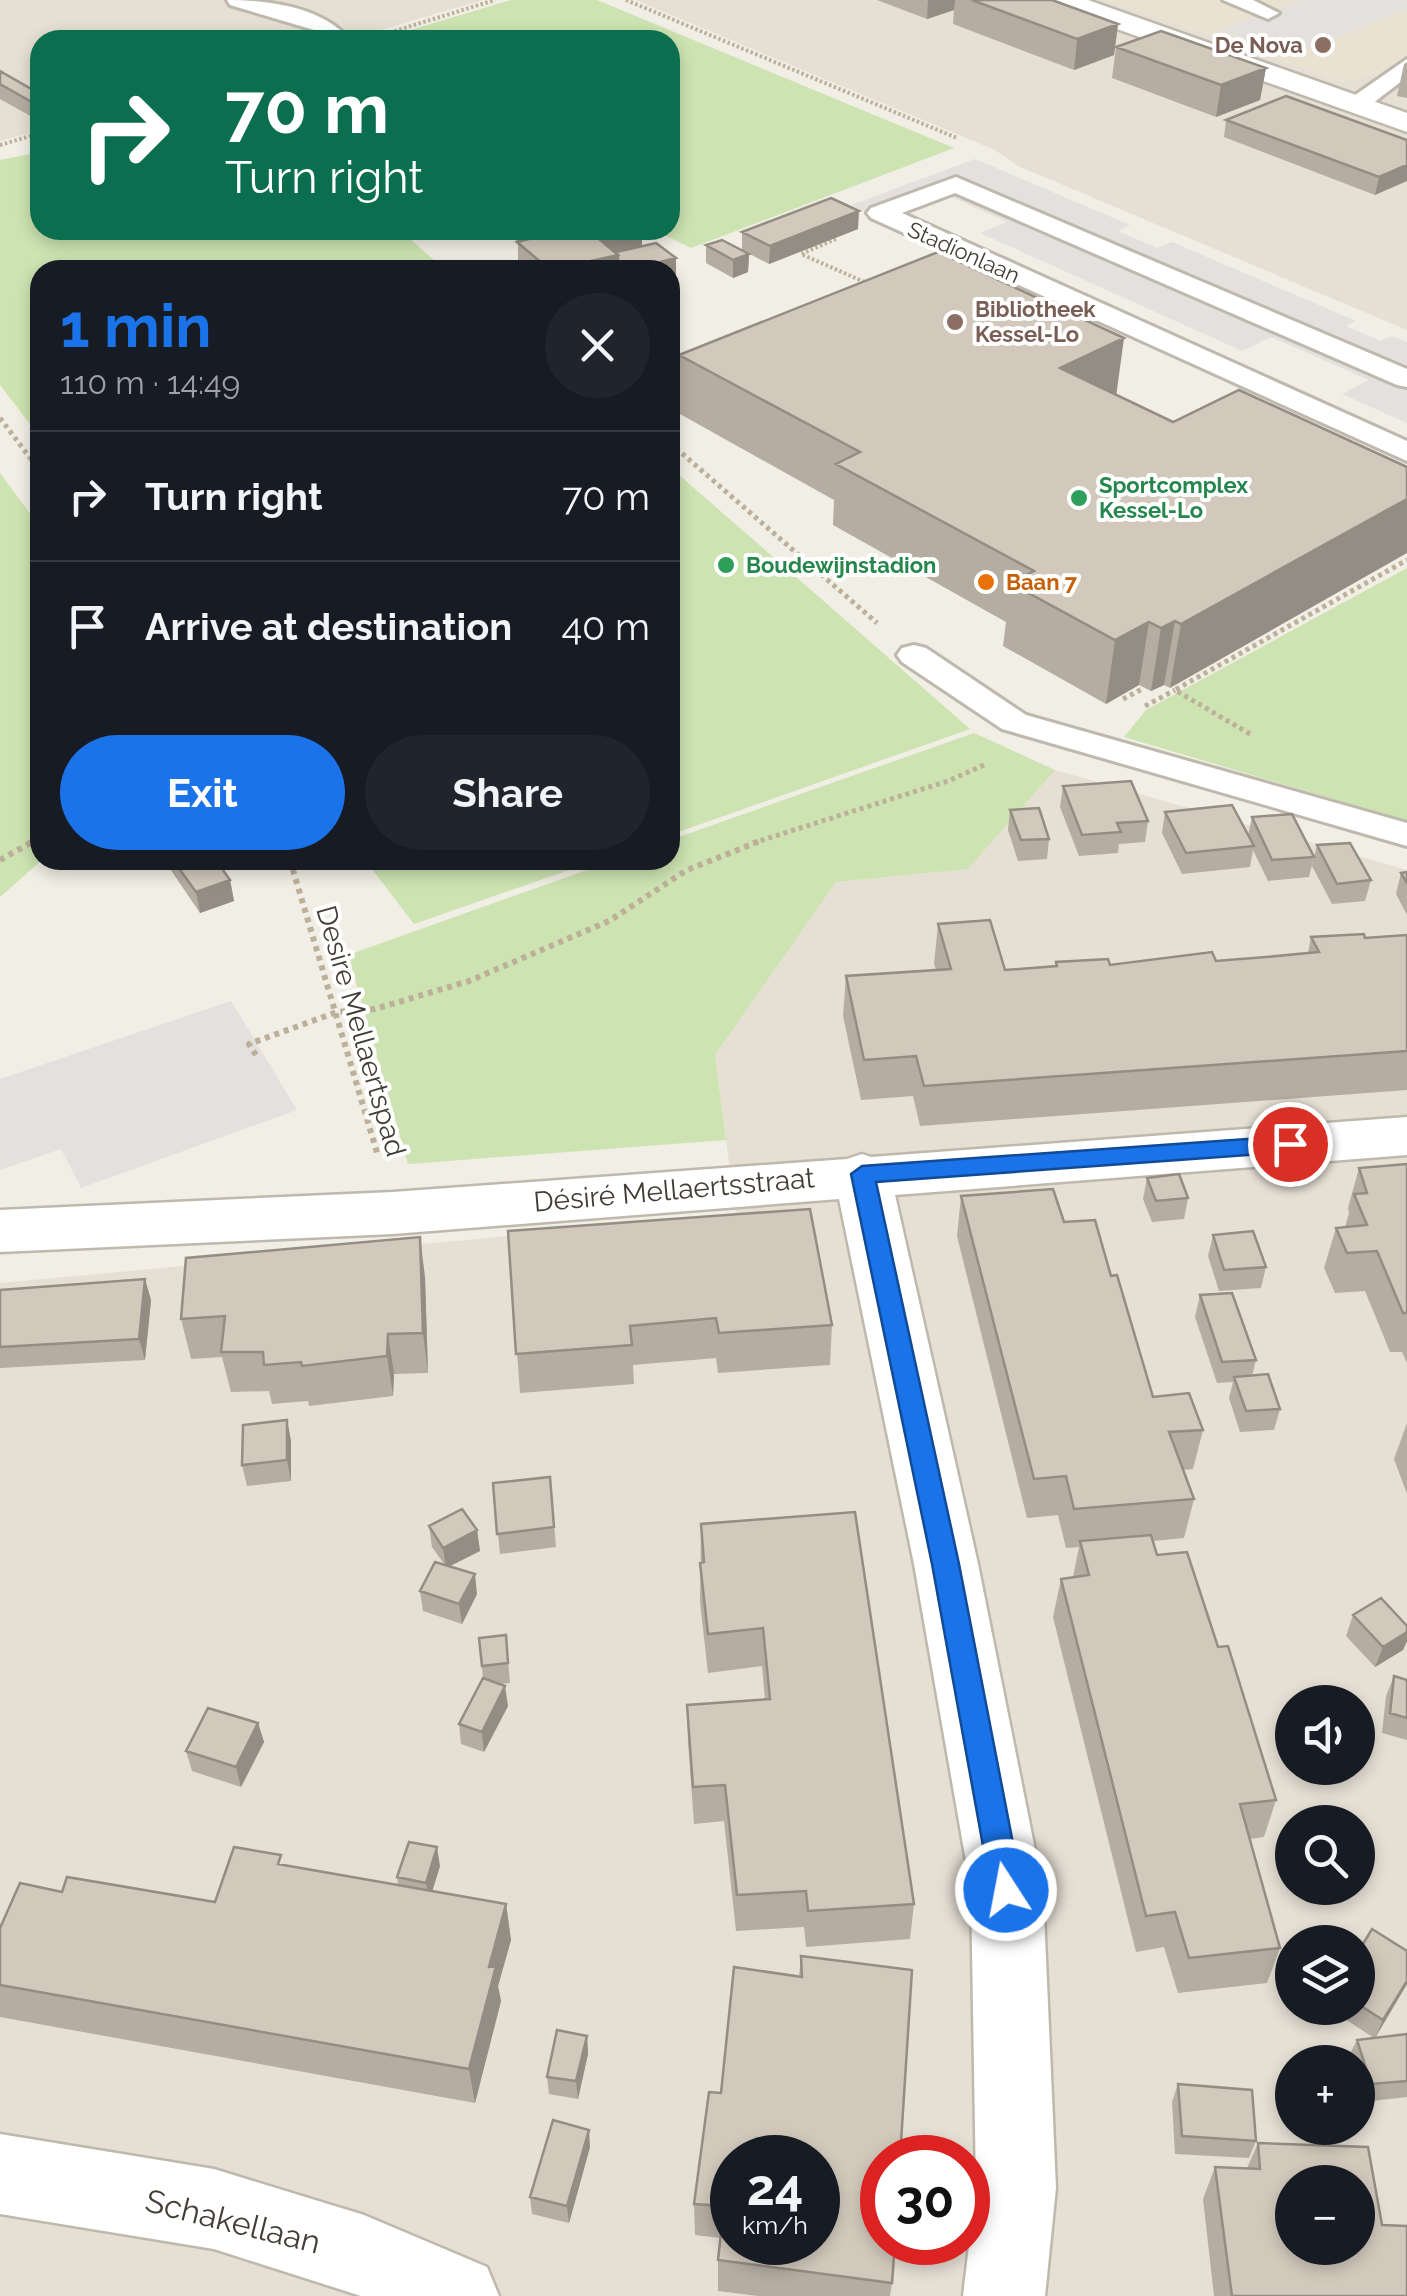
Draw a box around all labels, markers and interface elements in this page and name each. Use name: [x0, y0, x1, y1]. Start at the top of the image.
place label: De Nova: [1215, 32, 1303, 58]
marker: De Nova: [1312, 34, 1334, 56]
text: 70 m: [225, 67, 389, 149]
icon: right: [60, 70, 190, 200]
text: Turn right: [225, 151, 423, 204]
street label: Stadionlaan: [904, 216, 1024, 288]
text: 1 min: [60, 291, 211, 361]
button: close: [545, 293, 650, 398]
place label: Bibliotheek Kessel-Lo: [975, 296, 1096, 347]
marker: Bibliotheek Kessel-Lo: [944, 311, 966, 333]
text: 110 m · 14:49: [60, 364, 240, 401]
icon: right: [60, 469, 115, 524]
place label: Sportcomplex Kessel-Lo: [1099, 472, 1248, 523]
text: Turn right: [145, 474, 322, 519]
text: 70 m: [562, 474, 650, 519]
marker: Sportcomplex Kessel-Lo: [1068, 487, 1090, 509]
place label: Boudewijnstadion: [746, 552, 936, 578]
marker: Boudewijnstadion: [715, 554, 737, 576]
place label: Baan 7: [1006, 569, 1078, 595]
marker: Baan 7: [975, 571, 997, 593]
icon: arrive: [60, 599, 115, 654]
text: Arrive at destination: [145, 604, 512, 649]
text: 40 m: [561, 604, 650, 649]
button: Exit: [60, 735, 345, 850]
button: Share: [365, 735, 650, 850]
street label: Desire Mellaertspad: [309, 902, 413, 1160]
pin: [1248, 1102, 1333, 1187]
icon: arrive: [1263, 1117, 1318, 1172]
street label: Désiré Mellaertsstraat: [532, 1161, 816, 1219]
map controls: [1275, 1685, 1375, 2265]
button: sound: [1275, 1685, 1375, 1785]
button: search: [1275, 1805, 1375, 1905]
position arrow: [954, 1838, 1058, 1942]
button: layers: [1275, 1925, 1375, 2025]
button: +: [1275, 2045, 1375, 2145]
speed limit sign: 30: [860, 2135, 990, 2265]
text: 24: [747, 2158, 803, 2217]
button: −: [1275, 2165, 1375, 2265]
street label: Schakellaan: [142, 2181, 324, 2261]
text: km/h: [742, 2210, 808, 2240]

